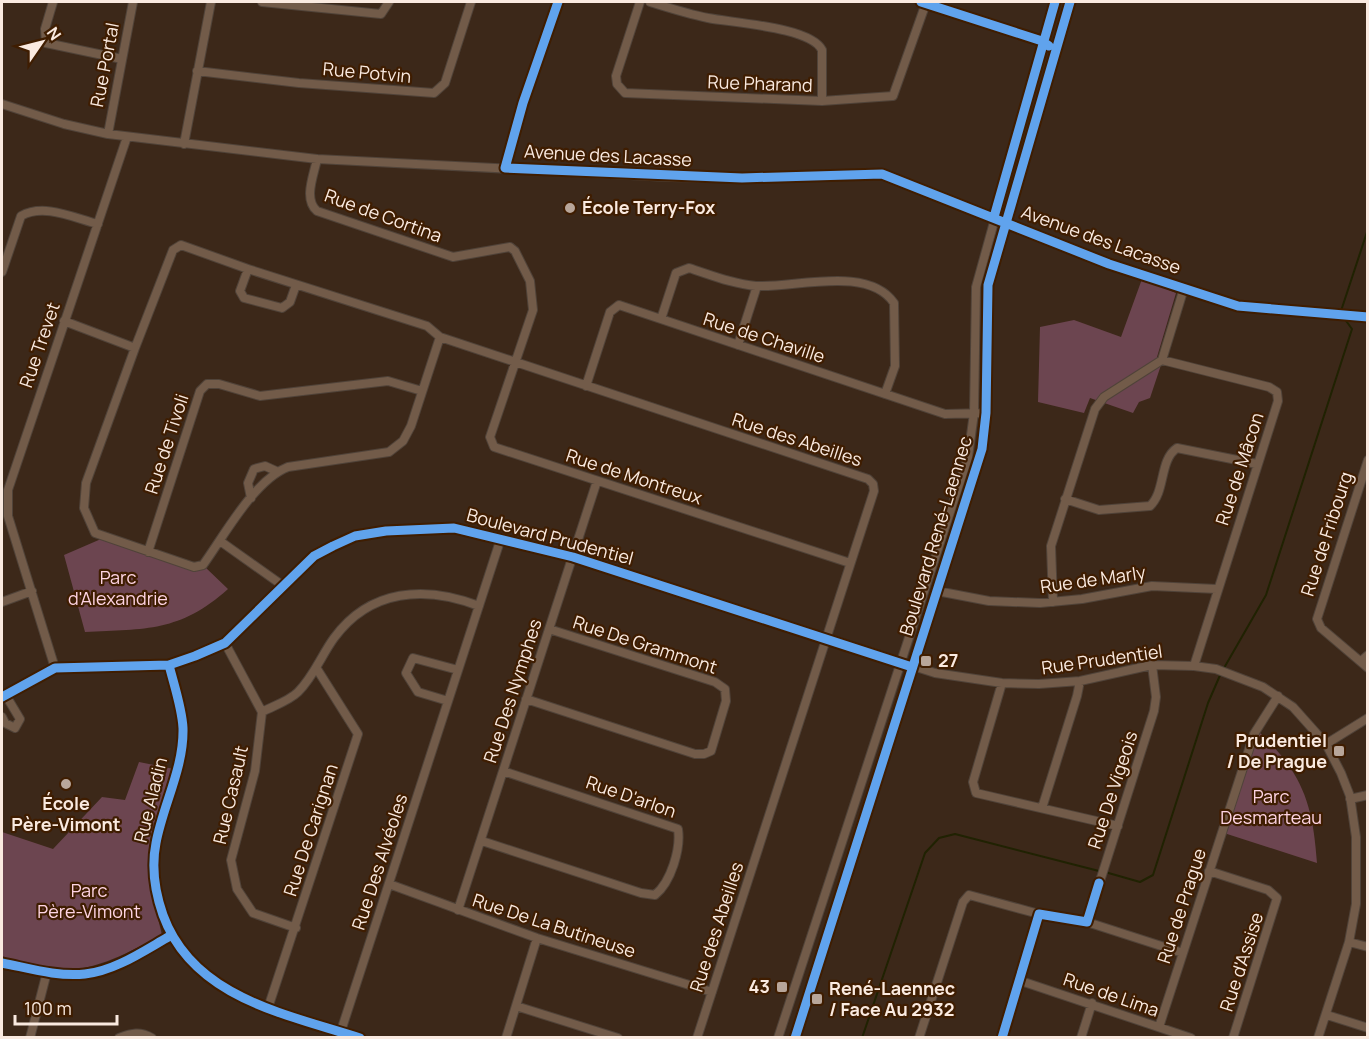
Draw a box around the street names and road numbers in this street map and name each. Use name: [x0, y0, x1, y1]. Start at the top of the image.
street label: Rue Portal: [84, 21, 124, 109]
street label: Rue Potvin: [322, 56, 412, 88]
street label: Rue Pharand: [707, 69, 813, 97]
street label: Avenue des Lacasse: [524, 139, 693, 171]
street label: Rue de Cortina: [321, 183, 445, 247]
street label: Avenue des Lacasse: [1018, 199, 1184, 279]
street label: Rue Trevet: [13, 299, 65, 391]
street label: Rue de Chaville: [700, 306, 828, 368]
street label: Rue de Tivoli: [139, 391, 193, 497]
street label: Rue des Abeilles: [729, 407, 865, 471]
street label: Rue de Mâcon: [1210, 409, 1269, 528]
street label: Boulevard René-Laennec: [893, 433, 977, 638]
street label: Rue de Montreux: [563, 443, 706, 510]
street label: Rue de Fribourg: [1295, 468, 1357, 599]
street label: Boulevard Prudentiel: [464, 502, 636, 570]
street label: Rue de Marly: [1039, 560, 1148, 598]
street label: Rue De Grammont: [570, 609, 720, 679]
street label: Rue Des Nymphes: [477, 616, 547, 766]
street label: Rue Prudentiel: [1040, 639, 1164, 679]
street label: Rue De Vigeois: [1082, 728, 1142, 852]
street label: Rue Casault: [207, 743, 253, 846]
street label: Rue Aladin: [128, 754, 172, 845]
street label: Rue De Carignan: [277, 760, 343, 899]
street label: Rue D'arlon: [583, 769, 679, 823]
street label: Rue Des Alvéoles: [346, 790, 412, 933]
street label: Rue de Prague: [1151, 845, 1211, 966]
street label: Rue des Abeilles: [684, 859, 748, 995]
street label: Rue De La Butineuse: [470, 887, 639, 963]
street label: Rue d'Assise: [1214, 909, 1268, 1014]
street label: Rue de Lima: [1060, 966, 1162, 1022]

